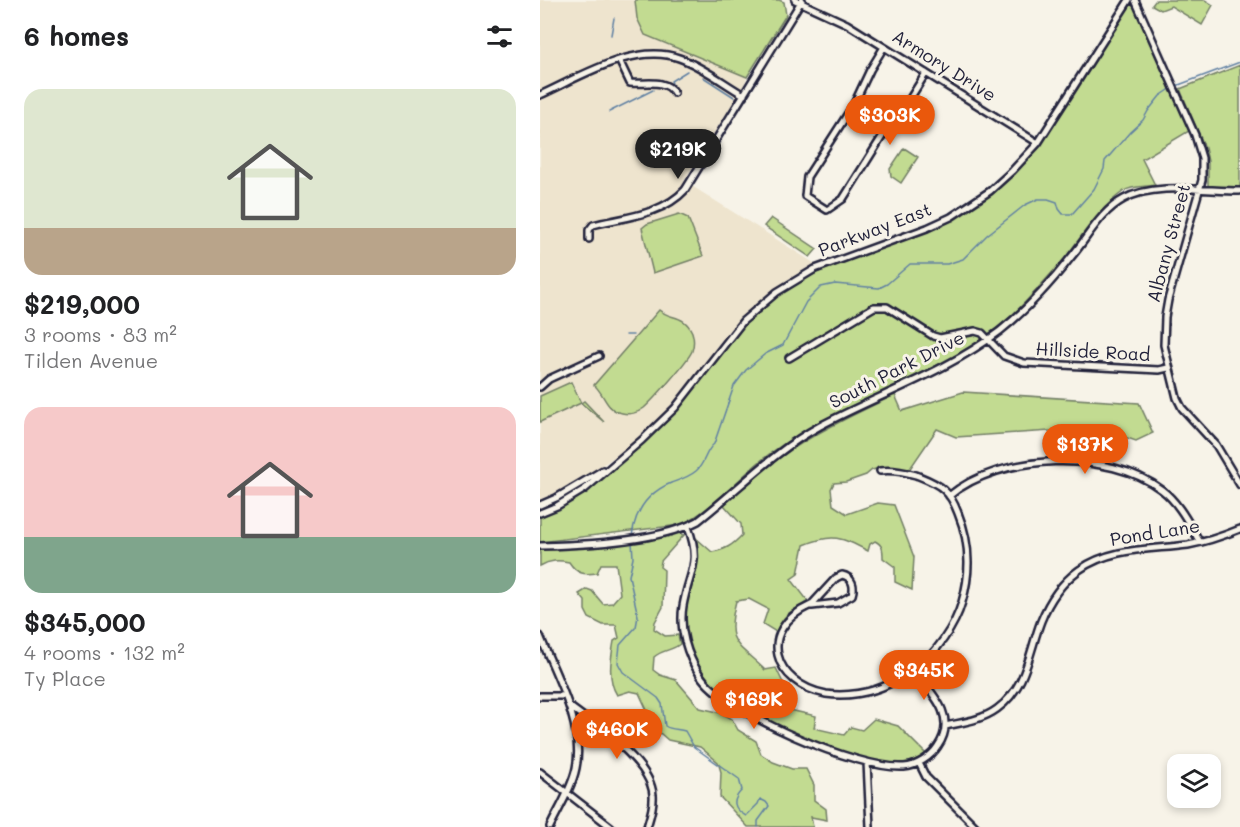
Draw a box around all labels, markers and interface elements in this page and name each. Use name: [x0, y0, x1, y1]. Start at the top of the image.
text: 6 homes: [24, 19, 129, 53]
icon: filters: [483, 20, 516, 53]
street label: Armory Drive: [888, 24, 1001, 107]
pin: $303K: [848, 95, 932, 146]
text: $303K: [859, 101, 921, 127]
icon: home: [216, 128, 324, 236]
pin: $219K: [636, 129, 720, 180]
text: $219K: [649, 135, 707, 161]
street label: Albany Street: [1141, 181, 1195, 305]
street label: Parkway East: [815, 196, 935, 262]
text: $219,000: [24, 287, 140, 321]
text: 3 rooms · 83 m²: [24, 321, 177, 347]
street label: South Park Drive: [825, 325, 968, 414]
street label: Hillside Road: [1035, 336, 1151, 366]
text: Tilden Avenue: [24, 347, 158, 373]
pin: $137K: [1043, 424, 1127, 475]
text: $137K: [1056, 430, 1114, 456]
icon: home: [216, 446, 324, 554]
street label: Pond Lane: [1108, 513, 1201, 551]
text: $345,000: [24, 605, 145, 639]
text: 4 rooms · 132 m²: [24, 639, 185, 665]
pin: $345K: [882, 650, 966, 701]
text: $345K: [893, 656, 955, 682]
text: Ty Place: [24, 665, 106, 691]
pin: $169K: [712, 679, 796, 730]
text: $169K: [725, 685, 783, 711]
pin: $460K: [575, 709, 659, 760]
text: $460K: [585, 715, 649, 741]
map controls: [1167, 754, 1221, 808]
button: layers: [1167, 754, 1221, 808]

